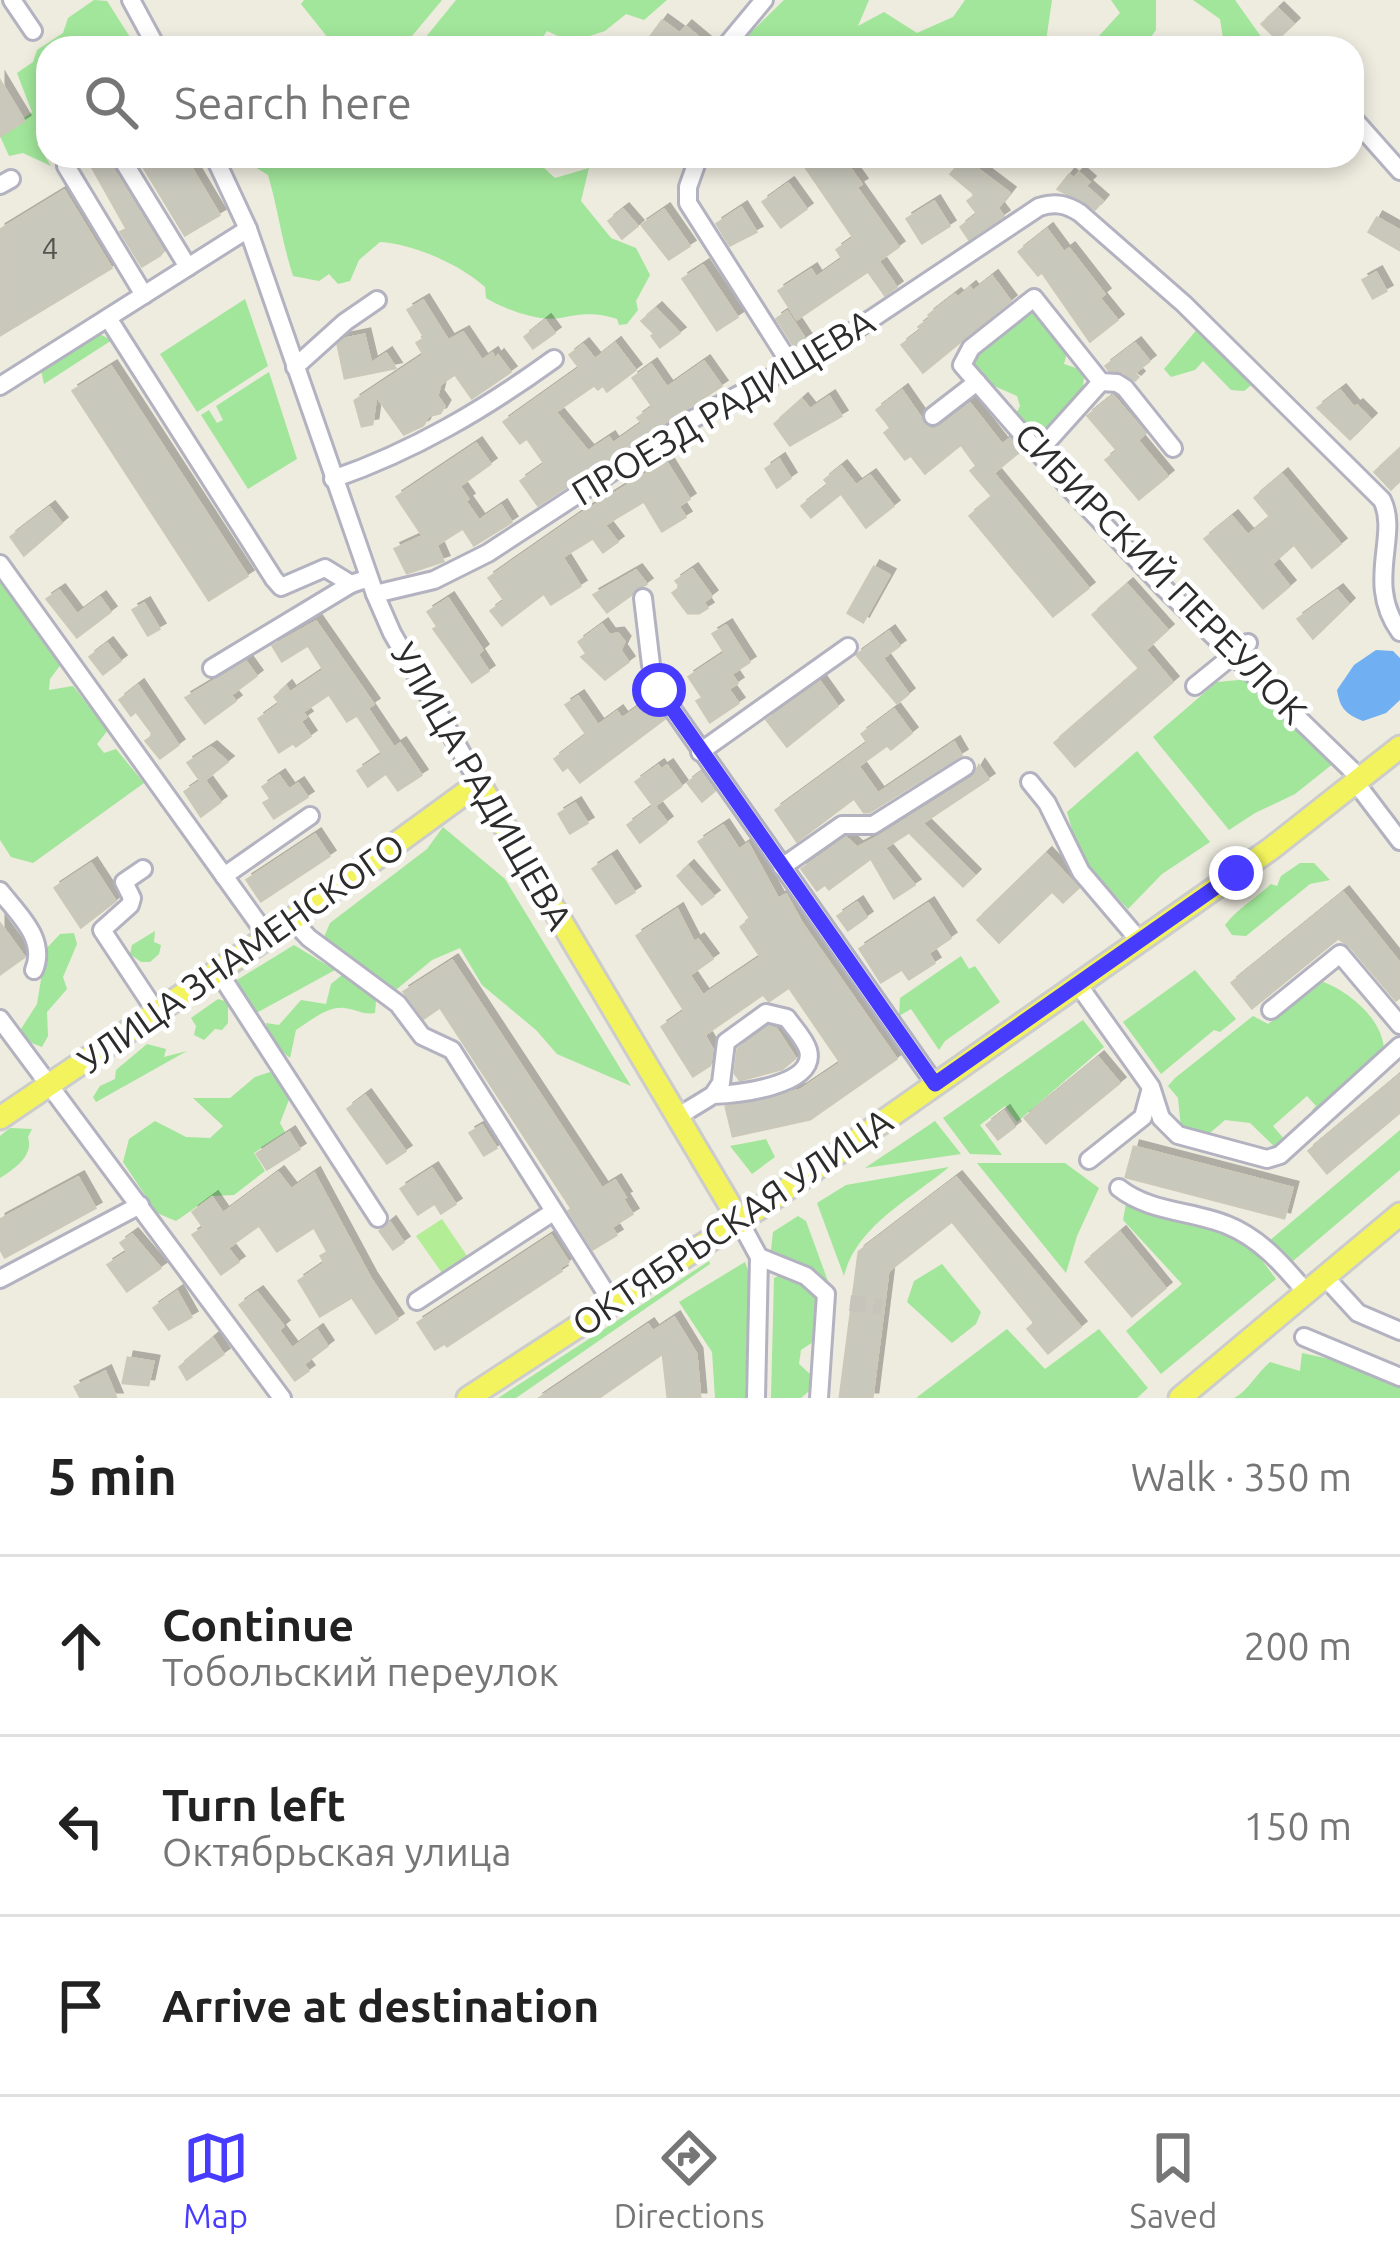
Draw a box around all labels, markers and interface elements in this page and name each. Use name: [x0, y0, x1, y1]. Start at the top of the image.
search box: [36, 36, 1364, 168]
icon: search: [78, 69, 144, 135]
text: Search here: [174, 77, 412, 128]
house number: 4: [42, 231, 58, 265]
street label: ПРОЕЗД РАДИЩЕВА: [564, 300, 882, 513]
street label: СИБИРСКИЙ ПЕРЕУЛОК: [1007, 414, 1316, 731]
street label: УЛИЦА РАДИЩЕВА: [384, 635, 582, 937]
route start: [632, 663, 686, 717]
street label: УЛИЦА ЗНАМЕНСКОГО: [70, 824, 412, 1081]
route end: [1209, 846, 1263, 900]
street label: ОКТЯБРЬСКАЯ УЛИЦА: [564, 1099, 900, 1344]
text: 5 min: [48, 1447, 177, 1505]
text: Walk · 350 m: [1131, 1455, 1352, 1498]
text: Continue: [162, 1599, 354, 1650]
icon: ahead: [48, 1613, 114, 1679]
text: 200 m: [1243, 1624, 1352, 1667]
text: Тобольский переулок: [162, 1650, 559, 1693]
text: Turn left: [162, 1779, 346, 1830]
icon: left: [48, 1793, 114, 1859]
text: 150 m: [1243, 1804, 1352, 1847]
text: Октябрьская улица: [162, 1830, 511, 1873]
icon: arrive: [48, 1973, 114, 2039]
text: Arrive at destination: [162, 1980, 599, 2031]
tab: Map: [183, 2125, 249, 2234]
tab: Directions: [614, 2125, 764, 2234]
tab: Saved: [1130, 2125, 1217, 2234]

